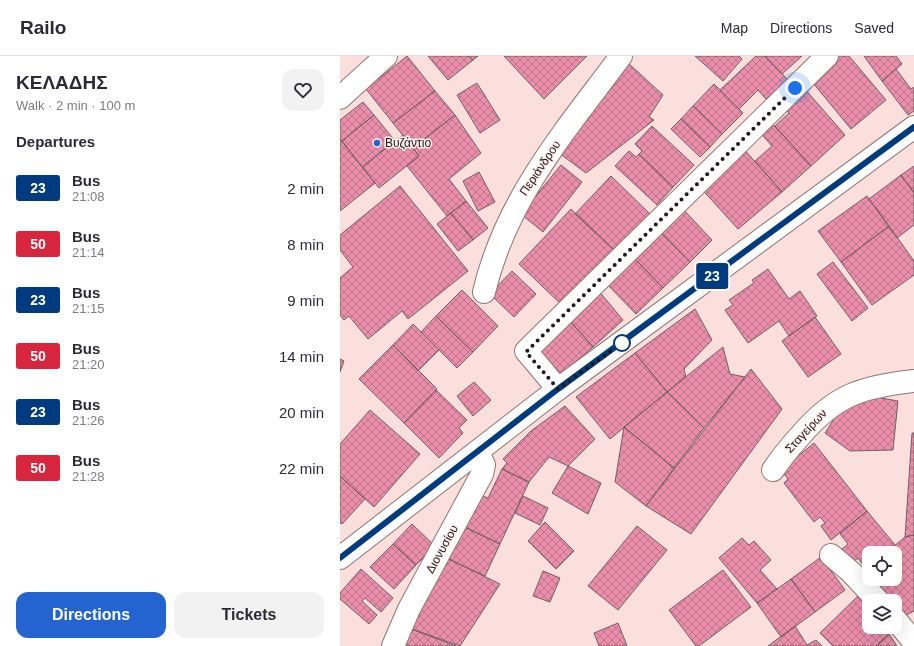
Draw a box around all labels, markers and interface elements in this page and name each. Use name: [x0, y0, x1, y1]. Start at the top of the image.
text: Railo: [20, 17, 66, 38]
text: Map: [721, 20, 748, 36]
text: Directions: [770, 20, 832, 36]
text: Saved: [854, 20, 894, 36]
button: heart: [282, 69, 324, 111]
text: ΚΕΛΑΔΗΣ: [16, 72, 108, 93]
your location: [785, 78, 805, 98]
text: Walk · 2 min · 100 m: [16, 98, 135, 113]
text: Departures: [16, 133, 95, 150]
place label: Βυζάντιο: [385, 136, 431, 150]
marker: Βυζάντιο: [372, 138, 382, 148]
street label: Περιάνδρου: [517, 138, 563, 198]
text: Bus: [72, 172, 100, 189]
text: 23: [30, 180, 46, 196]
text: 2 min: [287, 180, 324, 197]
text: 21:08: [72, 189, 105, 204]
text: Bus: [72, 228, 100, 245]
text: 50: [30, 236, 46, 252]
text: 8 min: [287, 236, 324, 253]
text: 21:14: [72, 245, 105, 260]
line badge: 23: [694, 263, 730, 289]
text: 23: [704, 268, 720, 284]
text: Bus: [72, 284, 100, 301]
text: 23: [30, 292, 46, 308]
text: 9 min: [287, 292, 324, 309]
text: 21:15: [72, 301, 105, 316]
unlabelled marker: [613, 334, 631, 352]
text: Bus: [72, 340, 100, 357]
text: 50: [30, 348, 46, 364]
text: 14 min: [279, 348, 324, 365]
text: 21:20: [72, 357, 105, 372]
text: Bus: [72, 396, 100, 413]
text: 23: [30, 404, 46, 420]
text: 20 min: [279, 404, 324, 421]
street label: Σταγείρων: [782, 406, 830, 456]
text: 21:26: [72, 413, 105, 428]
text: Bus: [72, 452, 100, 469]
text: 50: [30, 460, 46, 476]
text: 22 min: [279, 460, 324, 477]
text: 21:28: [72, 469, 105, 484]
street label: Διονυσίου: [423, 522, 461, 576]
map controls: [862, 546, 902, 634]
button: locate: [862, 546, 902, 586]
button: Directions: [16, 592, 166, 638]
button: Tickets: [174, 592, 324, 638]
button: layers: [862, 594, 902, 634]

